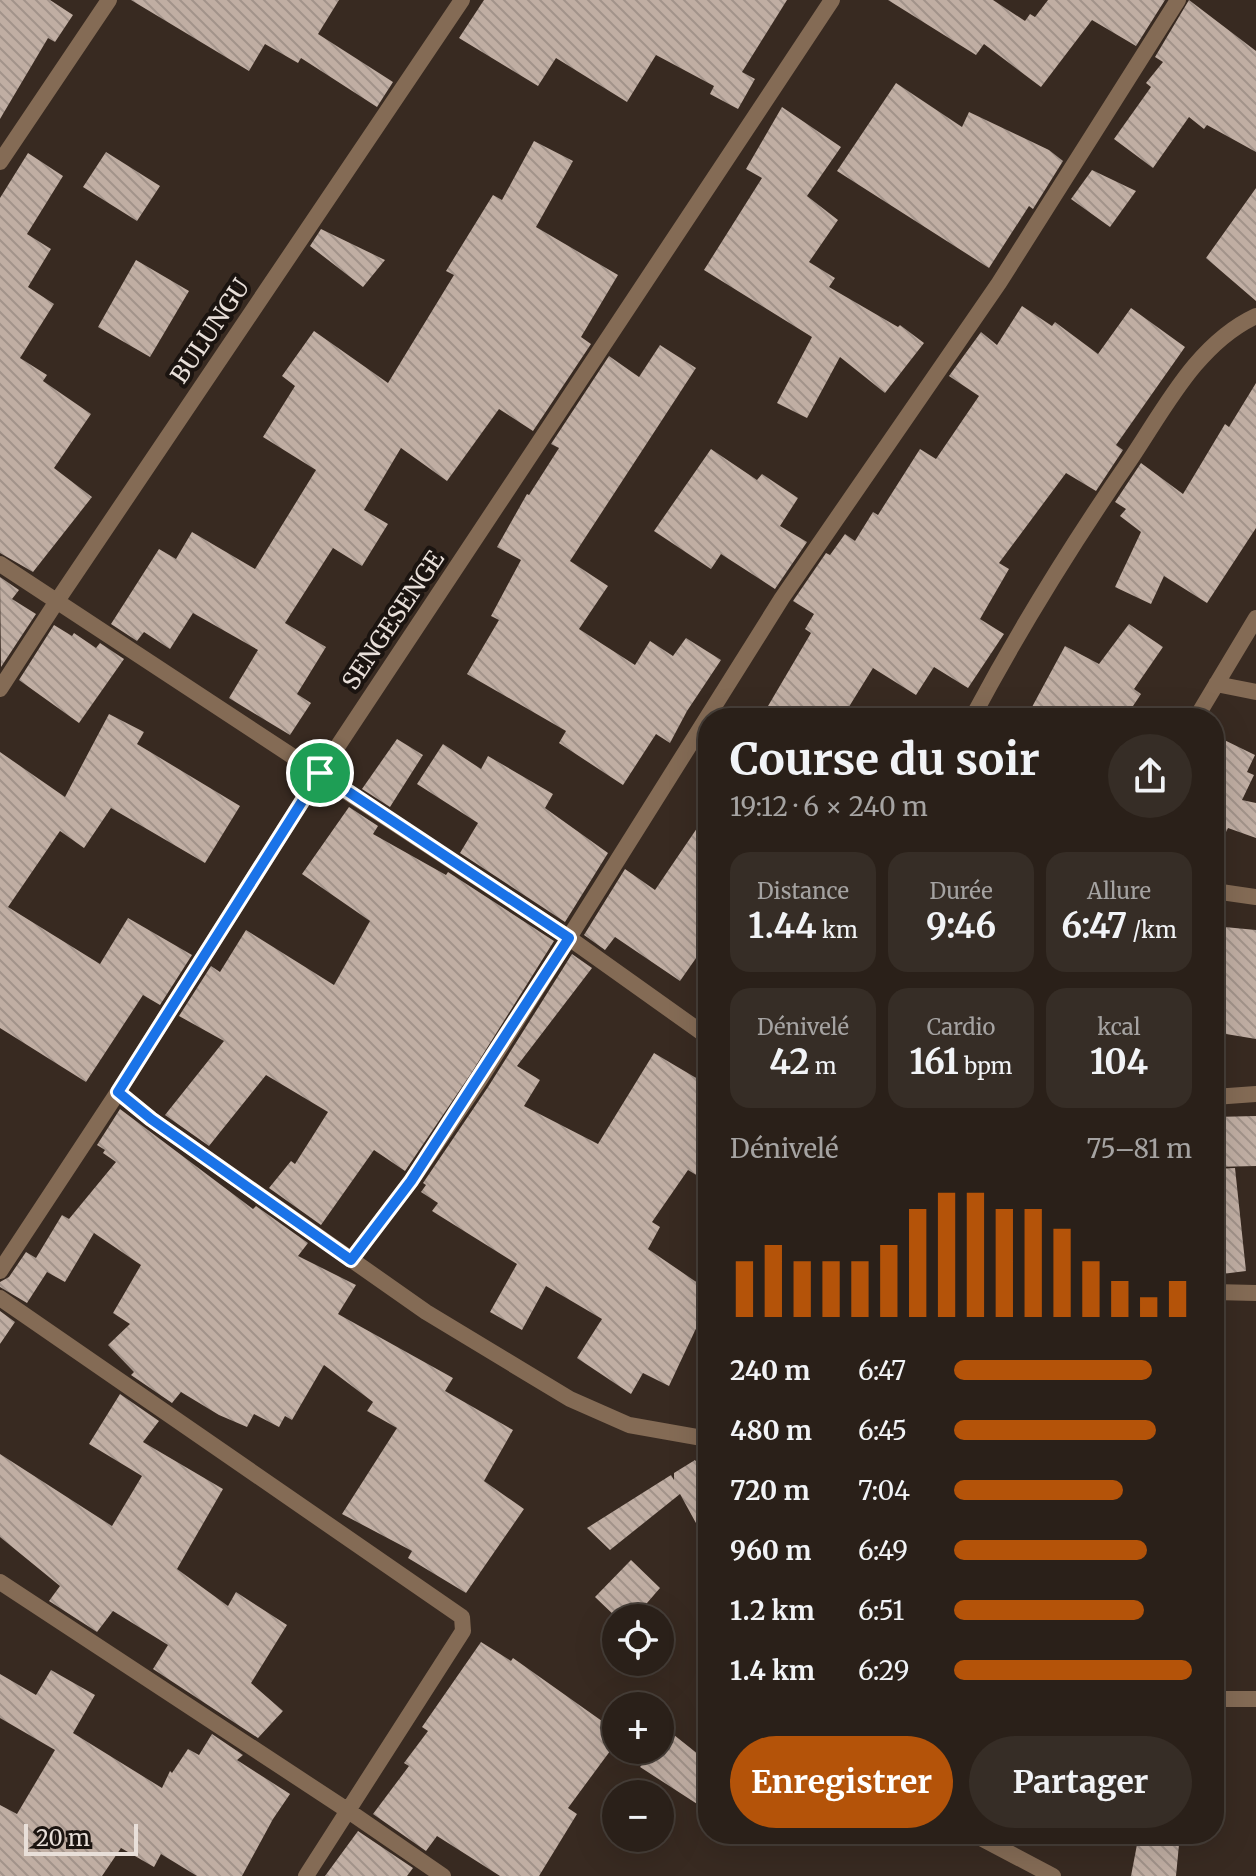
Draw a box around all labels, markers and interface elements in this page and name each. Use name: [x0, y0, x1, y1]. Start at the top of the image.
street label: BULUNGU: [164, 273, 256, 389]
street label: SENGESENGE: [335, 544, 451, 695]
text: Course du soir: [730, 732, 1040, 787]
button: share: [1108, 734, 1192, 818]
pin: [286, 739, 354, 807]
icon: arrive: [298, 751, 342, 795]
text: 19:12 · 6 × 240 m: [730, 790, 928, 823]
text: Distance: [757, 877, 849, 905]
text: Durée: [929, 877, 993, 905]
text: Allure: [1087, 877, 1151, 905]
text: 1.44: [748, 905, 817, 947]
text: 9:46: [926, 905, 996, 947]
text: 6:47: [1061, 905, 1127, 947]
text: km: [817, 916, 858, 944]
text: /km: [1127, 916, 1177, 944]
text: Dénivelé: [757, 1013, 849, 1041]
text: Cardio: [927, 1013, 995, 1041]
text: kcal: [1097, 1013, 1141, 1041]
text: 42: [769, 1041, 810, 1083]
text: 161: [910, 1041, 959, 1083]
text: 104: [1090, 1041, 1148, 1083]
text: m: [810, 1052, 837, 1080]
text: bpm: [959, 1052, 1012, 1080]
text: Dénivelé: [730, 1132, 839, 1165]
text: 75–81 m: [1087, 1132, 1192, 1165]
text: 240 m: [730, 1354, 811, 1387]
text: 6:47: [858, 1354, 906, 1387]
text: 480 m: [730, 1414, 812, 1447]
text: 6:45: [858, 1414, 907, 1447]
text: 720 m: [730, 1474, 810, 1507]
text: 7:04: [858, 1474, 910, 1507]
text: 960 m: [730, 1534, 811, 1567]
text: 6:49: [858, 1534, 908, 1567]
text: 1.2 km: [730, 1594, 815, 1627]
text: 6:51: [858, 1594, 904, 1627]
map controls: [602, 1604, 674, 1852]
button: locate: [602, 1604, 674, 1676]
text: 1.4 km: [730, 1654, 815, 1687]
text: 6:29: [858, 1654, 909, 1687]
button: +: [602, 1692, 674, 1764]
button: Enregistrer: [730, 1736, 953, 1828]
button: Partager: [969, 1736, 1192, 1828]
button: −: [602, 1780, 674, 1852]
scale bar: [24, 1820, 138, 1856]
text: 20 m: [36, 1824, 90, 1852]

